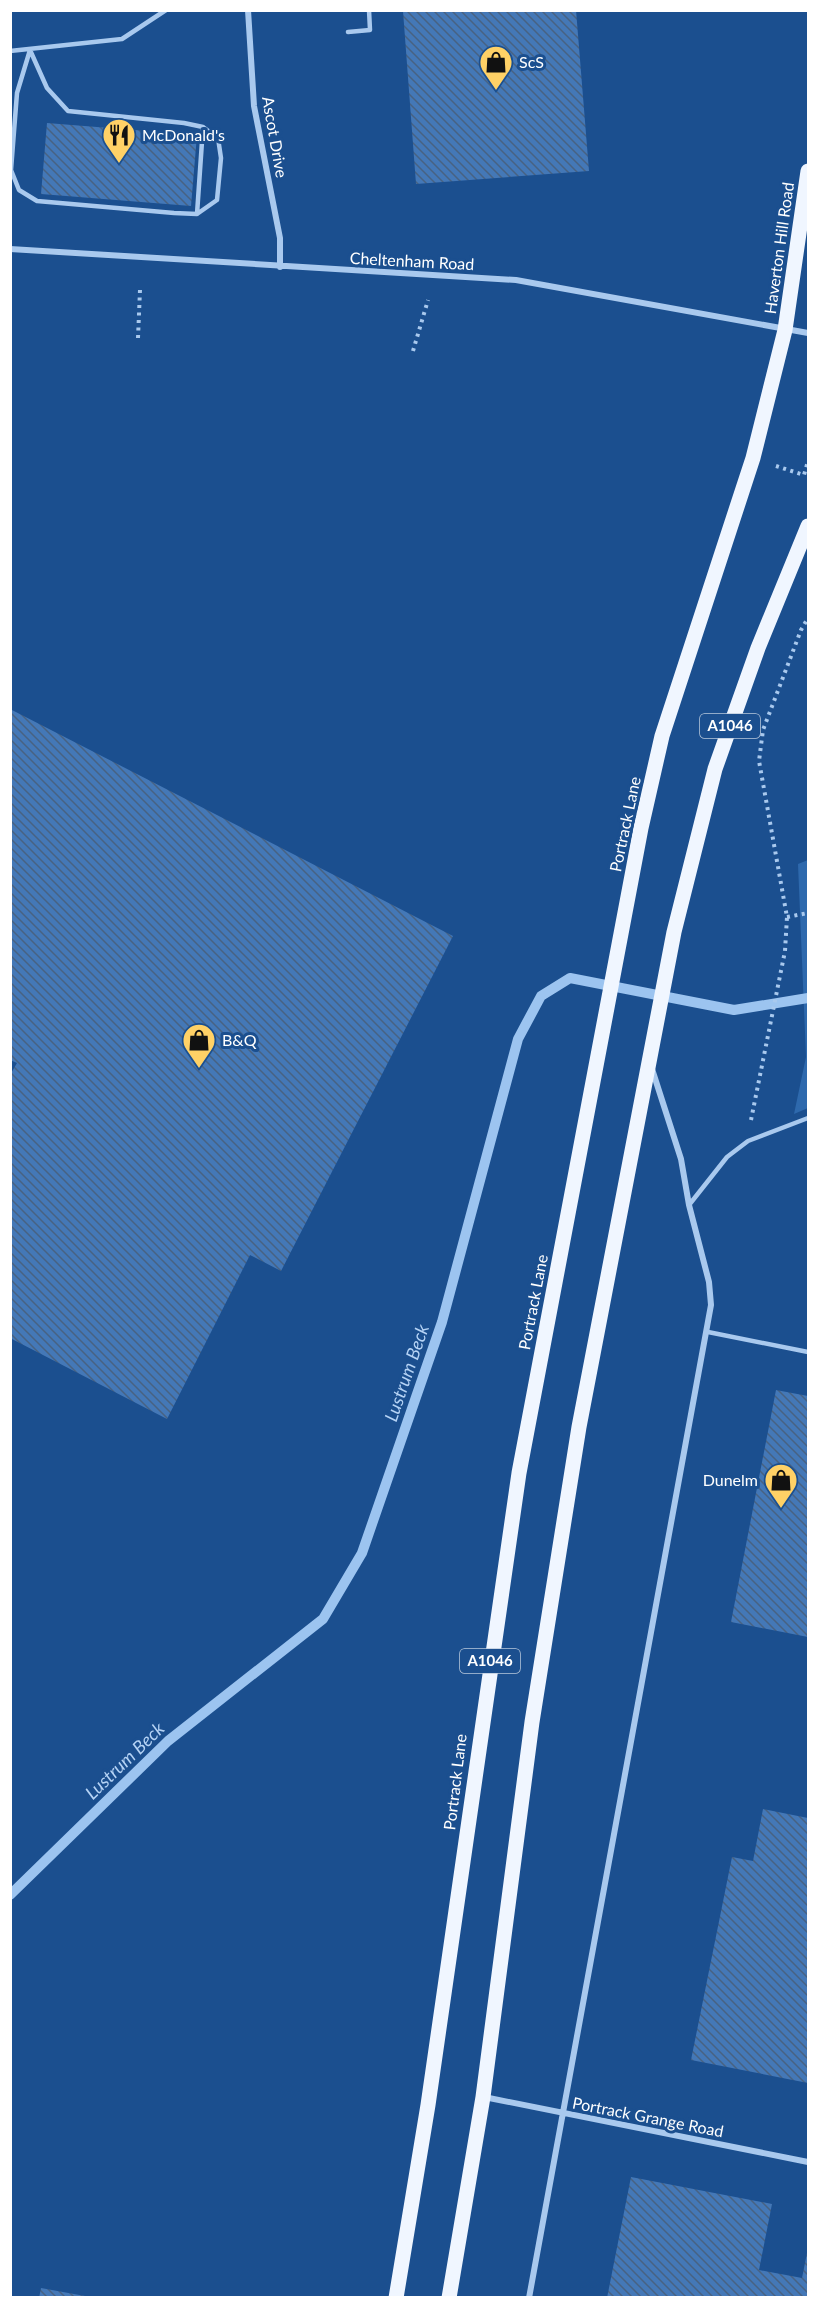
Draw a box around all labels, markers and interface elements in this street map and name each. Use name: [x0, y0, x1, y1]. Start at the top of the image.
shop icon: ScS: [478, 44, 514, 91]
place label: ScS: [519, 52, 544, 71]
street label: Ascot Drive: [259, 95, 292, 179]
restaurant icon: McDonald's: [101, 117, 137, 164]
place label: McDonald's: [142, 125, 225, 144]
street label: Haverton Hill Road: [760, 181, 797, 315]
street label: Cheltenham Road: [349, 248, 475, 273]
road number: A1046: [700, 714, 760, 738]
street label: Portrack Lane: [605, 775, 644, 873]
shop icon: B&Q: [181, 1022, 217, 1069]
place label: B&Q: [222, 1030, 257, 1049]
street label: Portrack Lane: [514, 1253, 551, 1351]
water label: Lustrum Beck: [379, 1321, 433, 1424]
shop icon: Dunelm: [763, 1462, 799, 1509]
place label: Dunelm: [703, 1470, 758, 1489]
road number: A1046: [460, 1649, 520, 1673]
water label: Lustrum Beck: [80, 1717, 169, 1803]
street label: Portrack Lane: [439, 1733, 470, 1831]
street label: Portrack Grange Road: [571, 2093, 725, 2140]

